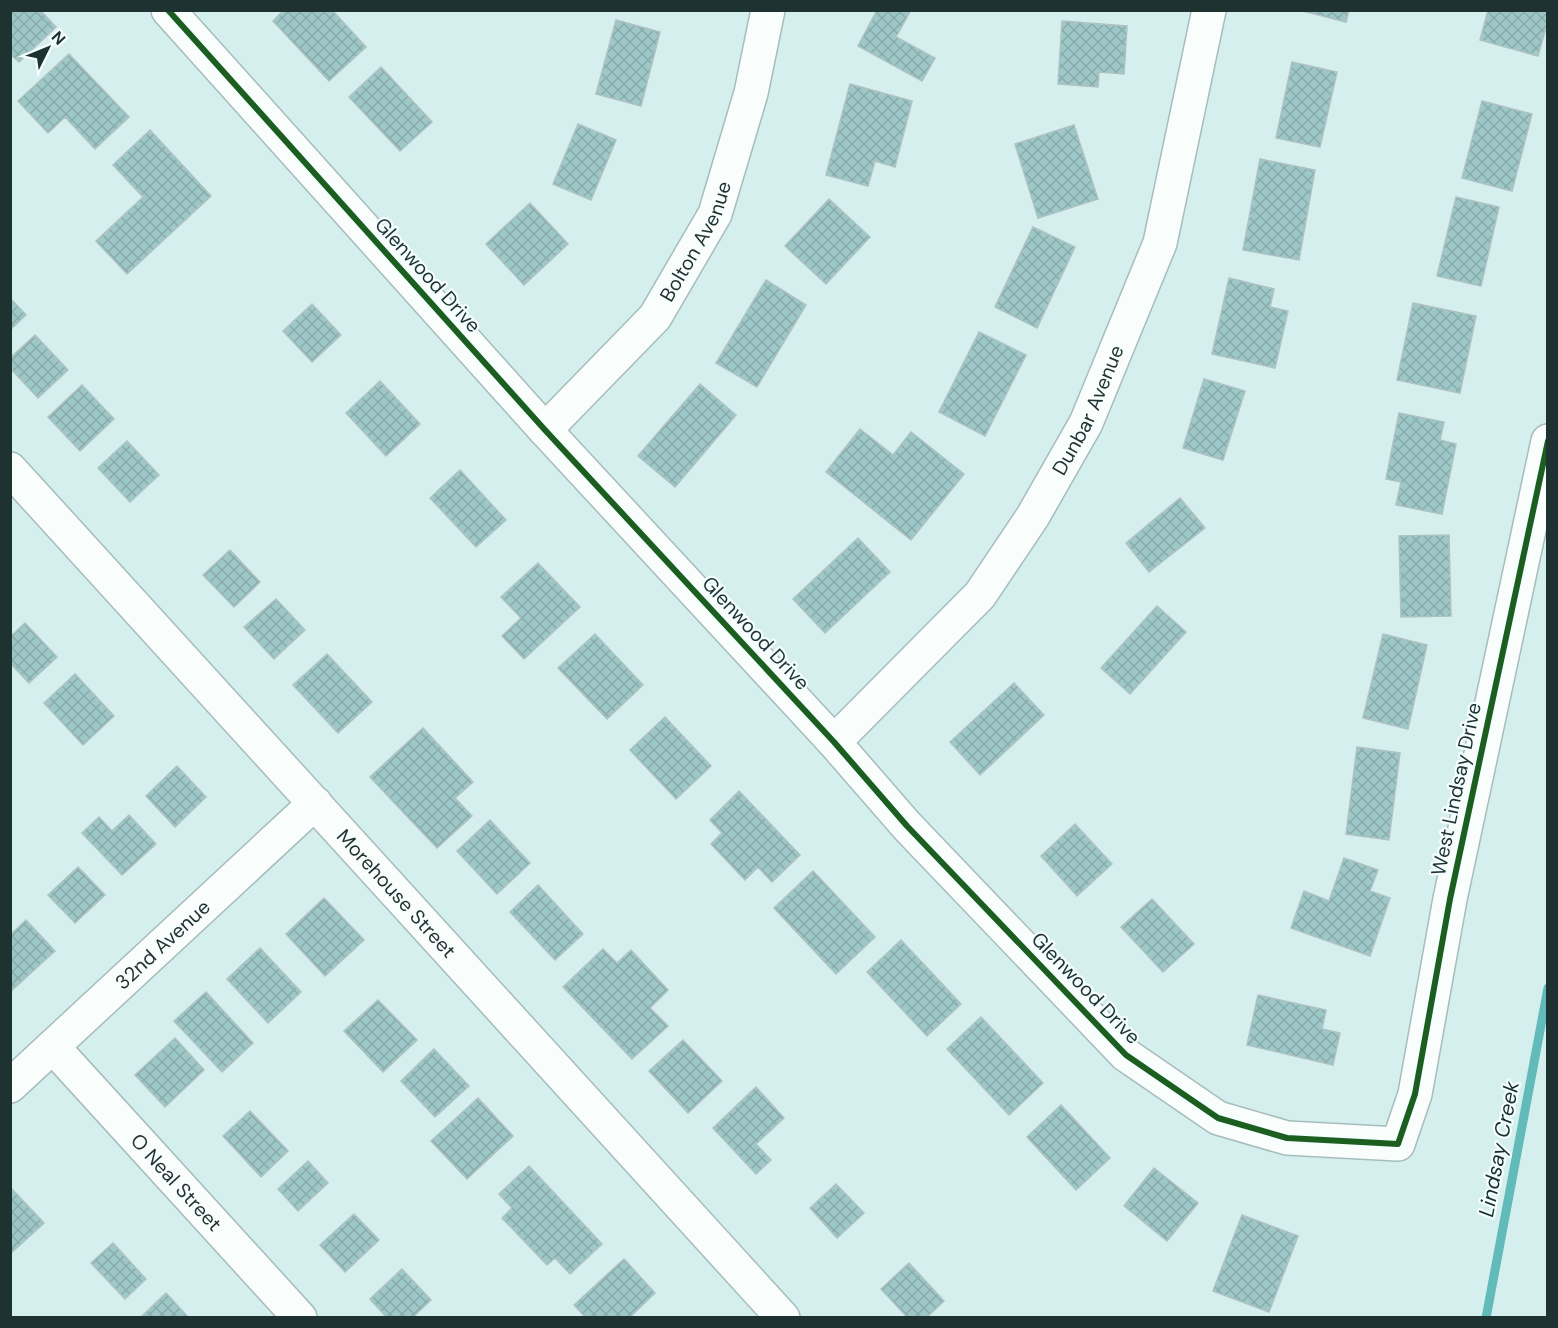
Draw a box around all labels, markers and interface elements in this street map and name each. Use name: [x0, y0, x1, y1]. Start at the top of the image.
north arrow: [18, 18, 78, 78]
text: N: [47, 27, 70, 50]
street label: Bolton Avenue: [654, 178, 737, 306]
street label: Glenwood Drive: [369, 212, 487, 338]
street label: Dunbar Avenue: [1046, 341, 1130, 480]
street label: Glenwood Drive: [697, 571, 815, 695]
street label: West Lindsay Drive: [1425, 700, 1487, 878]
street label: Morehouse Street: [331, 824, 462, 963]
street label: 32nd Avenue: [109, 894, 216, 995]
street label: Glenwood Drive: [1026, 926, 1146, 1050]
water label: Lindsay Creek: [1472, 1078, 1526, 1219]
street label: O Neal Street: [125, 1128, 228, 1237]

